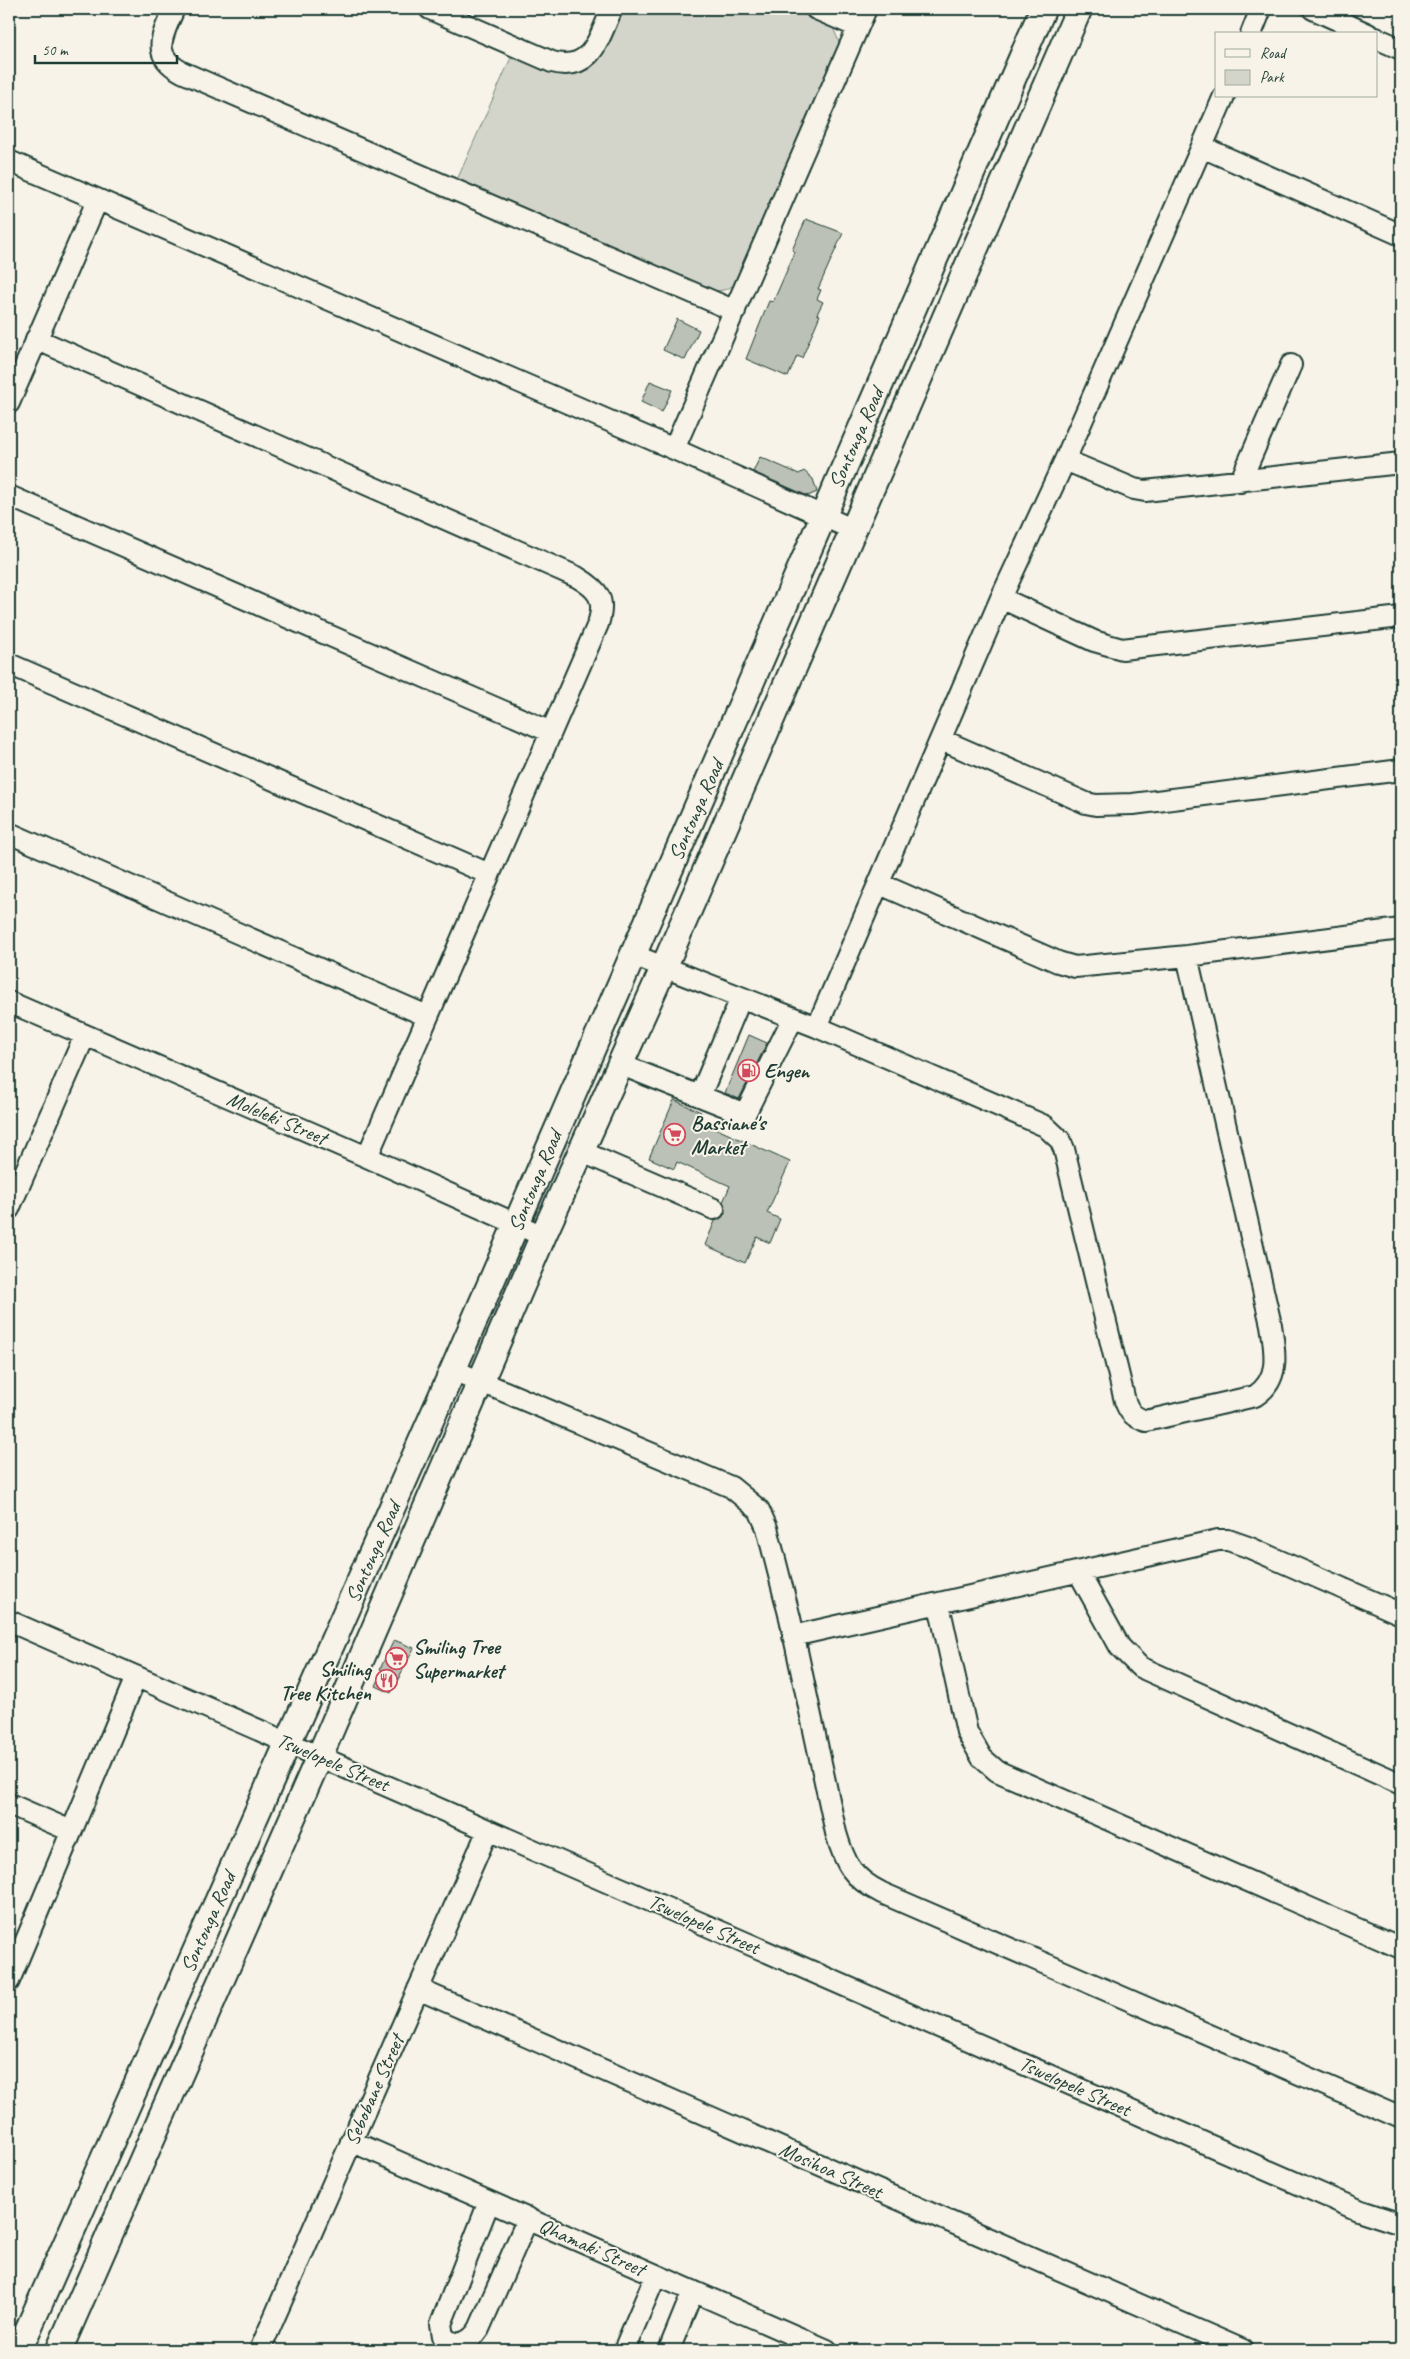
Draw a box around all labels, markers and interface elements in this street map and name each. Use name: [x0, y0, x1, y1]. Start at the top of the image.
scale bar: [35, 32, 178, 64]
legend: [1215, 32, 1378, 98]
text: 50 m: [42, 41, 69, 60]
text: Road: [1260, 44, 1287, 63]
text: Park: [1260, 68, 1285, 87]
street label: Sontonga Road: [822, 380, 891, 492]
street label: Sontonga Road: [662, 752, 731, 864]
place label: Engen: [764, 1058, 811, 1084]
fuel station icon: Engen: [736, 1059, 760, 1083]
street label: Moleleki Street: [223, 1085, 334, 1152]
place label: Bassiane's Market: [691, 1110, 768, 1160]
street label: Sontonga Road: [502, 1123, 569, 1235]
supermarket icon: Bassiane's Market: [663, 1123, 687, 1147]
street label: Sontonga Road: [339, 1494, 408, 1606]
place label: Smiling Tree Supermarket: [413, 1634, 506, 1684]
supermarket icon: Smiling Tree Supermarket: [385, 1647, 409, 1671]
place label: Smiling Tree Kitchen: [280, 1656, 372, 1706]
restaurant icon: Smiling Tree Kitchen: [375, 1669, 399, 1693]
street label: Tswelopele Street: [273, 1727, 395, 1798]
street label: Sontonga Road: [174, 1864, 243, 1976]
street label: Tswelopele Street: [644, 1888, 766, 1961]
street label: Sebobane Street: [338, 2028, 411, 2149]
street label: Tswelopele Street: [1015, 2050, 1137, 2123]
street label: Mosihoa Street: [775, 2136, 888, 2205]
street label: Qhamaki Street: [535, 2212, 652, 2283]

